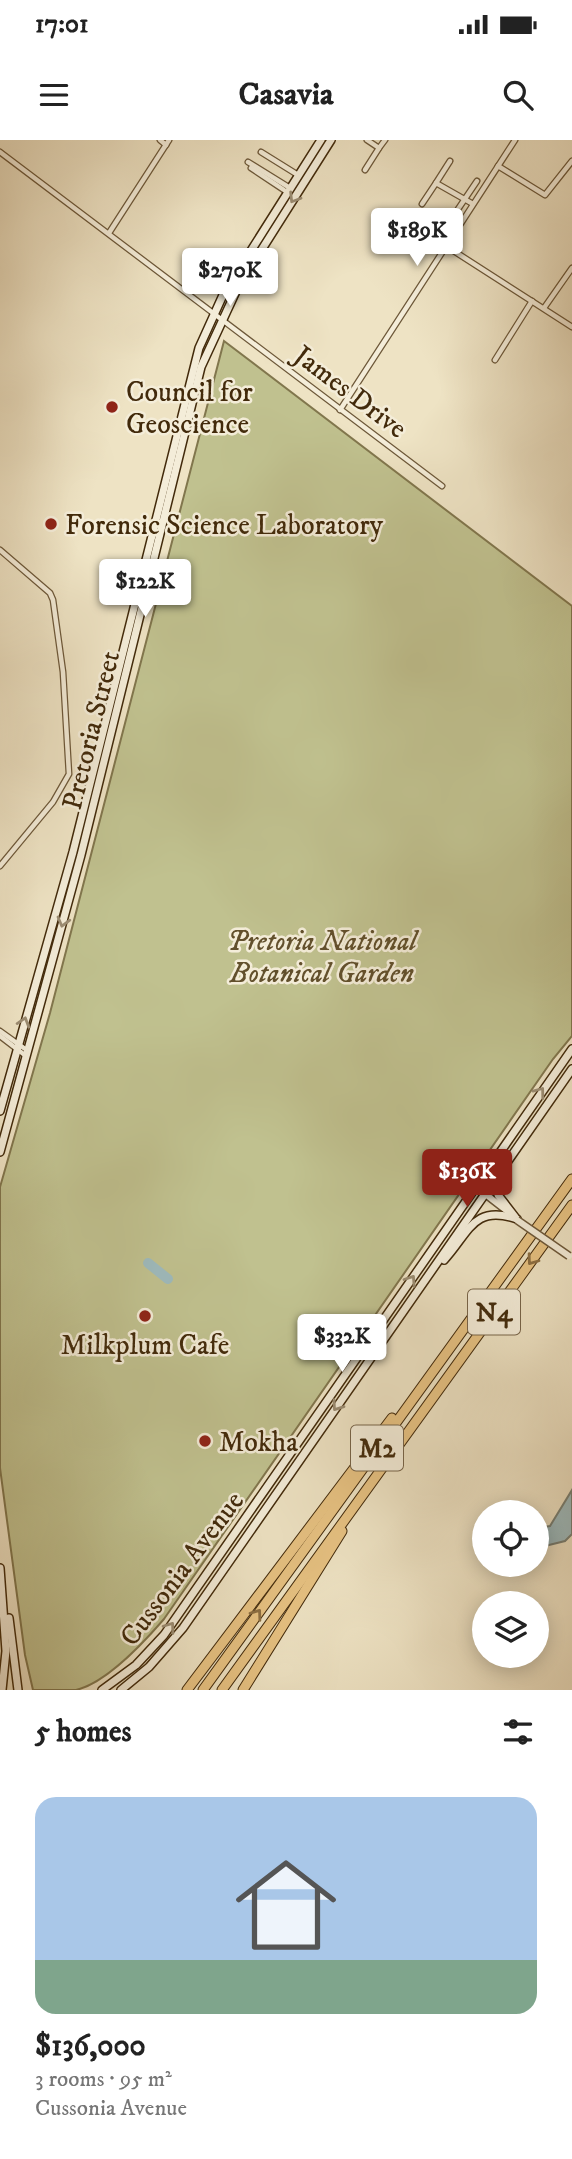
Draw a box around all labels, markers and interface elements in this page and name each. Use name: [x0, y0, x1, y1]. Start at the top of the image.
text: 17:01: [35, 8, 88, 41]
text: Casavia: [239, 75, 333, 115]
icon: menu: [35, 76, 73, 114]
icon: search: [499, 76, 537, 114]
one-way arrow: [290, 190, 303, 203]
pin: $189K: [368, 208, 466, 268]
text: $189K: [387, 216, 447, 245]
pin: $270K: [181, 248, 279, 308]
text: $270K: [198, 256, 262, 285]
street label: James Drive: [284, 336, 414, 446]
place label: Council for Geoscience: [126, 375, 253, 442]
marker: Council for Geoscience: [104, 399, 120, 415]
place label: Forensic Science Laboratory: [65, 508, 384, 543]
marker: Forensic Science Laboratory: [43, 516, 59, 532]
pin: $122K: [96, 560, 194, 619]
text: $122K: [115, 567, 175, 596]
street label: Pretoria Street: [55, 647, 128, 813]
one-way arrow: [56, 916, 71, 928]
park label: Pretoria National Botanical Garden: [227, 924, 420, 991]
one-way arrow: [16, 1016, 31, 1028]
one-way arrow: [532, 1087, 545, 1100]
pin: $136K: [418, 1150, 516, 1209]
text: $136K: [438, 1157, 496, 1186]
one-way arrow: [528, 1253, 540, 1265]
one-way arrow: [403, 1274, 416, 1287]
road number: N4: [468, 1289, 520, 1334]
marker: Milkplum Cafe: [137, 1308, 153, 1324]
pin: $332K: [293, 1314, 391, 1374]
text: $332K: [313, 1322, 371, 1351]
place label: Milkplum Cafe: [61, 1328, 229, 1363]
one-way arrow: [333, 1398, 345, 1411]
place label: Mokha: [219, 1425, 298, 1460]
road number: M2: [351, 1426, 403, 1470]
marker: Mokha: [197, 1433, 213, 1449]
street label: Cussonia Avenue: [113, 1485, 252, 1653]
map controls: [472, 1500, 549, 1668]
button: locate: [472, 1500, 549, 1577]
button: layers: [472, 1591, 549, 1668]
one-way arrow: [249, 1609, 261, 1622]
one-way arrow: [161, 1622, 174, 1635]
icon: filters: [499, 1713, 537, 1751]
text: 5 homes: [35, 1714, 131, 1751]
icon: home: [223, 1842, 349, 1968]
text: $136,000: [35, 2028, 146, 2065]
text: 3 rooms · 95 m²: [35, 2065, 172, 2094]
text: Cussonia Avenue: [35, 2094, 187, 2123]

